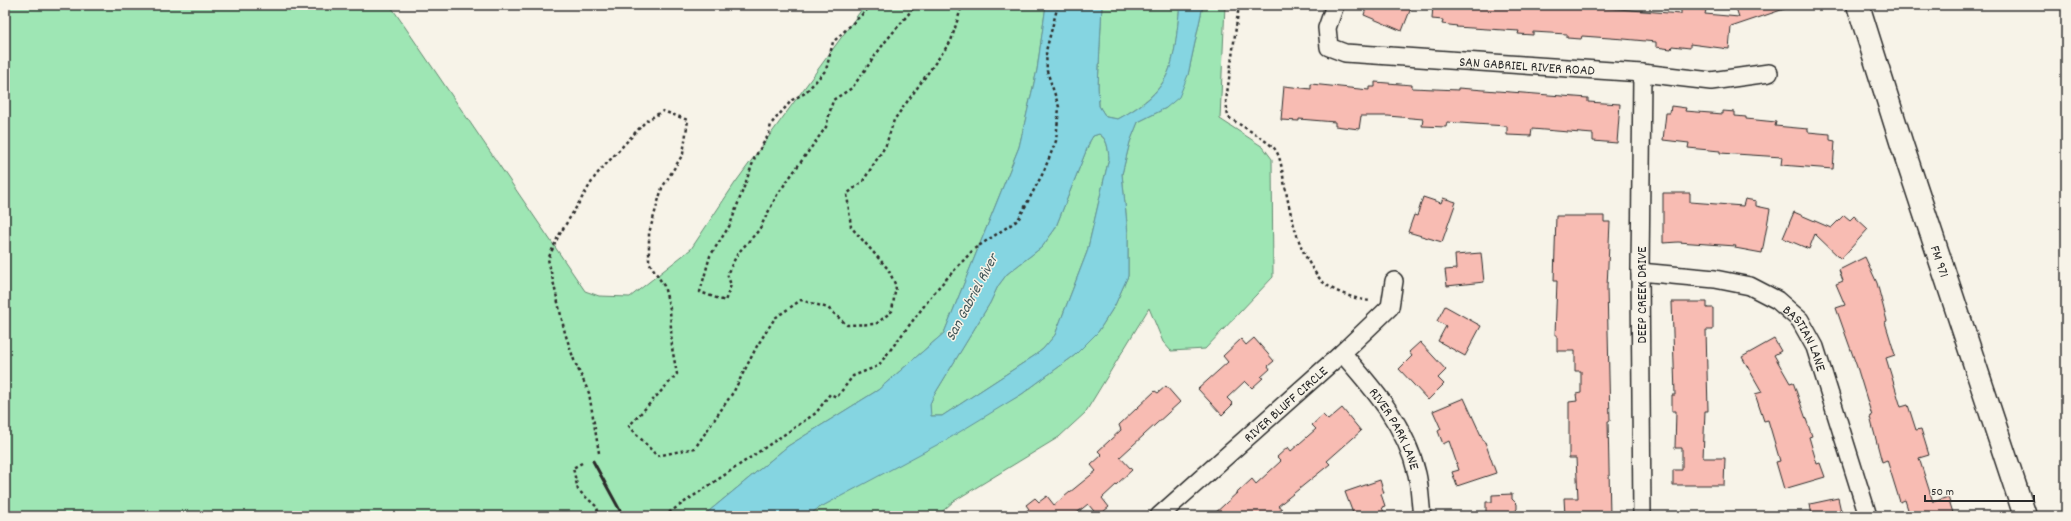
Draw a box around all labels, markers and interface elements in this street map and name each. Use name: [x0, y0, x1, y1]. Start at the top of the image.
street label: SAN GABRIEL RIVER ROAD: [1458, 53, 1595, 82]
street label: FM 971: [1924, 243, 1953, 280]
street label: DEEP CREEK DRIVE: [1633, 246, 1653, 344]
water label: San Gabriel River: [941, 249, 1006, 345]
street label: BASTIAN LANE: [1778, 301, 1830, 375]
street label: RIVER BLUFF CIRCLE: [1240, 362, 1333, 448]
street label: RIVER PARK LANE: [1363, 384, 1424, 473]
scale bar: [1925, 477, 2034, 503]
text: 50 m: [1931, 484, 1954, 501]

